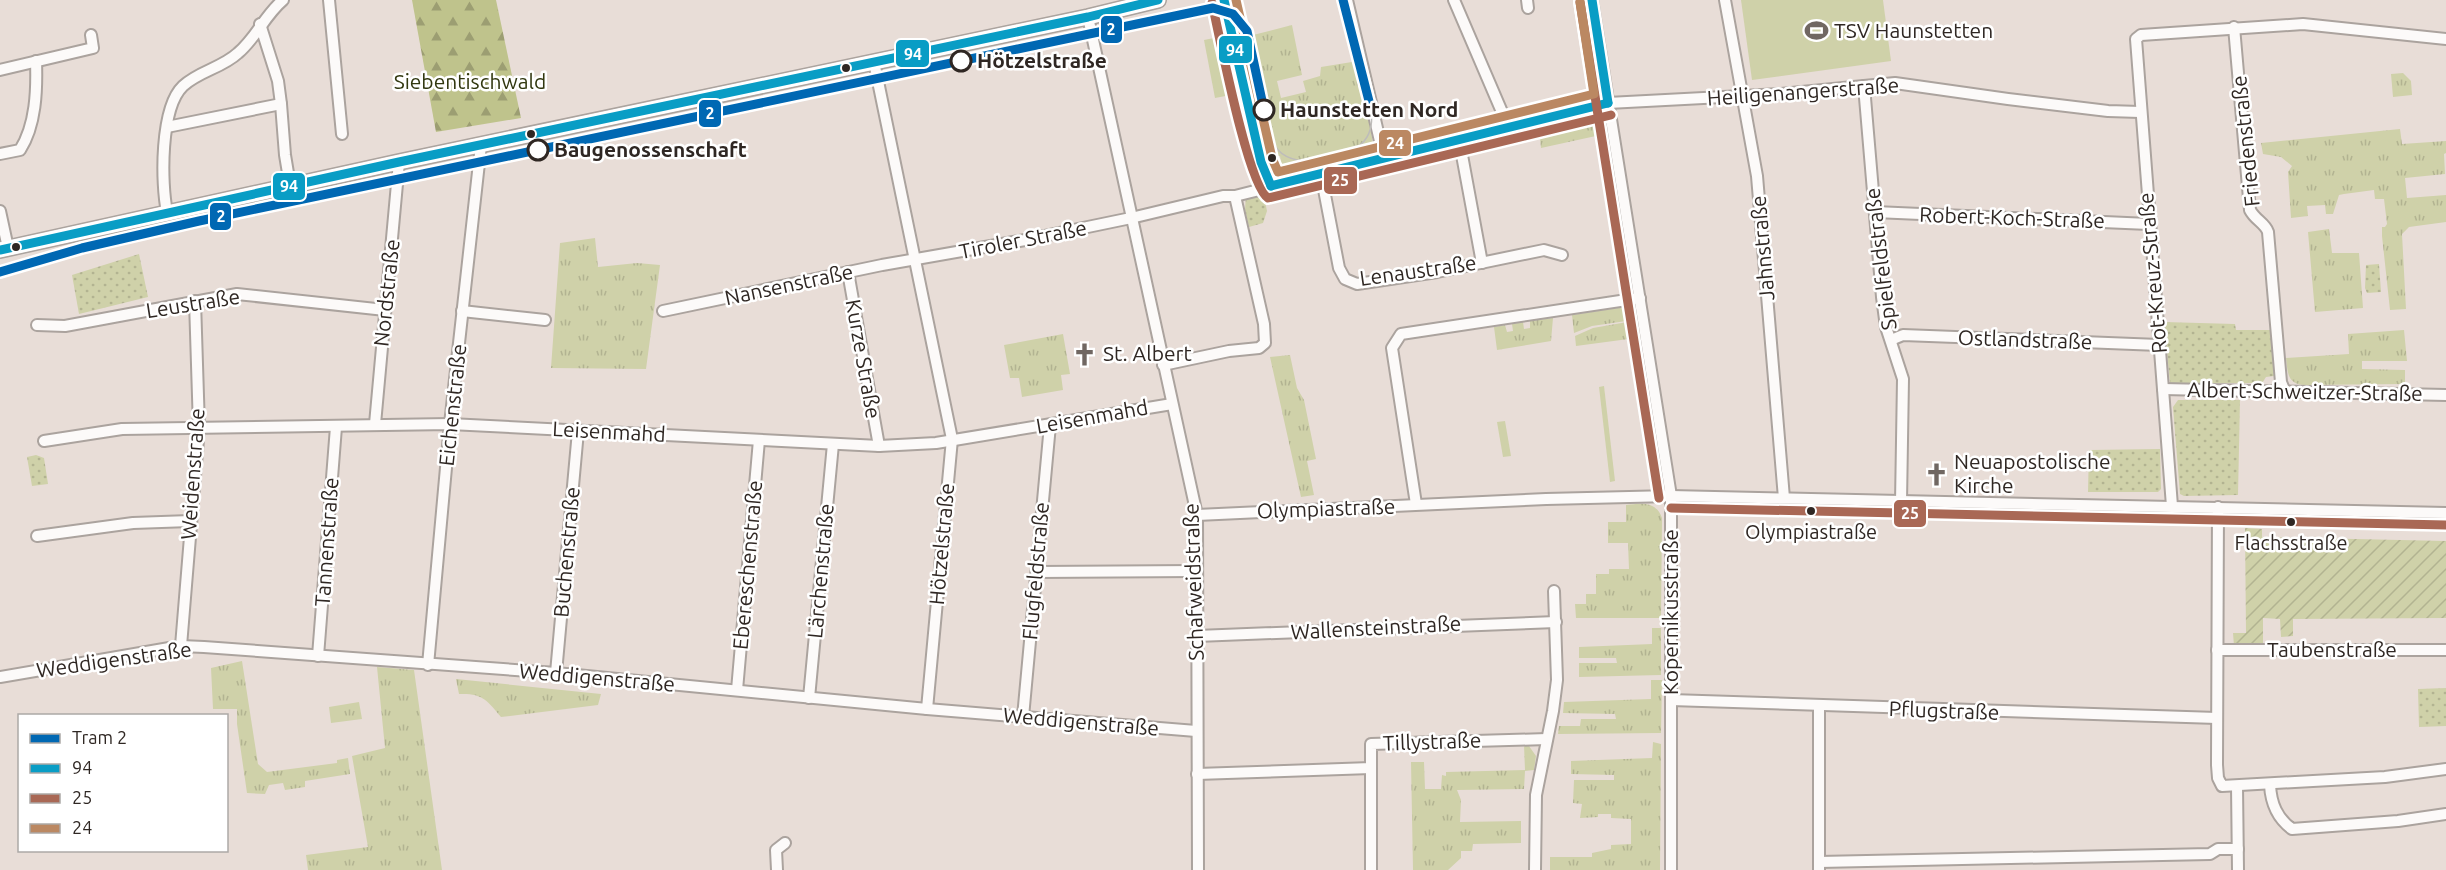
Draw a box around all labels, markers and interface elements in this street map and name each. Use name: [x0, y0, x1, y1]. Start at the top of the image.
line badge: 2: [1100, 15, 1123, 44]
sports icon: TSV Haunstetten: [1803, 18, 1829, 44]
place label: TSV Haunstetten: [1834, 18, 1993, 42]
text: 2: [1106, 20, 1116, 38]
line badge: 94: [1218, 35, 1253, 64]
line badge: 94: [895, 39, 930, 68]
text: 94: [1226, 41, 1244, 59]
text: 94: [904, 45, 922, 63]
place label: Hötzelstraße: [977, 48, 1107, 72]
marker: Hötzelstraße: [950, 50, 972, 72]
unlabelled marker: [840, 62, 852, 74]
park label: Siebentischwald: [394, 69, 546, 93]
street label: Heiligenangerstraße: [1706, 72, 1900, 110]
street label: Friedenstraße: [2226, 74, 2264, 208]
place label: Haunstetten Nord: [1280, 97, 1458, 121]
line badge: 2: [698, 99, 722, 128]
marker: Haunstetten Nord: [1253, 99, 1275, 121]
text: 2: [705, 104, 715, 122]
unlabelled marker: [525, 128, 537, 140]
line badge: 24: [1378, 129, 1412, 157]
text: 24: [1386, 134, 1404, 152]
place label: Baugenossenschaft: [554, 137, 747, 161]
marker: Baugenossenschaft: [527, 139, 549, 161]
unlabelled marker: [1266, 152, 1278, 164]
line badge: 25: [1323, 166, 1358, 195]
text: 25: [1331, 171, 1349, 189]
line badge: 94: [272, 172, 306, 201]
text: 94: [280, 177, 298, 195]
street label: Spielfeldstraße: [1859, 187, 1901, 332]
street label: Rot-Kreuz-Straße: [2133, 192, 2171, 355]
street label: Jahnstraße: [1745, 195, 1779, 302]
line badge: 2: [209, 202, 232, 231]
street label: Robert-Koch-Straße: [1919, 202, 2105, 232]
text: 2: [216, 207, 226, 225]
street label: Tiroler Straße: [957, 215, 1089, 263]
street label: Nordstraße: [368, 238, 404, 348]
unlabelled marker: [10, 241, 22, 253]
street label: Lenaustraße: [1358, 250, 1478, 290]
street label: Nansenstraße: [722, 259, 855, 309]
street label: Leustraße: [144, 284, 241, 322]
street label: Kurze Straße: [842, 297, 886, 420]
street label: Ostlandstraße: [1957, 325, 2093, 353]
church icon: St. Albert: [1072, 341, 1098, 367]
place label: St. Albert: [1103, 341, 1192, 365]
street label: Eichenstraße: [434, 343, 470, 467]
street label: Albert-Schweitzer-Straße: [2187, 377, 2423, 405]
street label: Leisenmahd: [1034, 394, 1150, 438]
street label: Weidenstraße: [175, 407, 209, 541]
street label: Leisenmahd: [552, 416, 666, 446]
place label: Neuapostolische Kirche: [1954, 449, 2111, 497]
church icon: Neuapostolische Kirche: [1923, 461, 1949, 487]
street label: Tannenstraße: [310, 476, 342, 607]
street label: Ebereschenstraße: [728, 479, 766, 651]
street label: Hötzelstraße: [924, 482, 958, 606]
street label: Buchenstraße: [548, 486, 584, 618]
street label: Olympiastraße: [1256, 494, 1396, 522]
line badge: 25: [1893, 499, 1927, 528]
street label: Flugfeldstraße: [1017, 501, 1053, 641]
street label: Lärchenstraße: [802, 503, 838, 639]
street label: Schafweidstraße: [1178, 503, 1208, 661]
text: 25: [1901, 504, 1919, 522]
marker: Olympiastraße: [1805, 505, 1817, 517]
marker: Flachsstraße: [2285, 516, 2297, 528]
place label: Olympiastraße: [1745, 520, 1877, 543]
street label: Kopernikusstraße: [1658, 529, 1682, 695]
place label: Flachsstraße: [2235, 531, 2347, 554]
street label: Wallensteinstraße: [1290, 611, 1462, 643]
street label: Weddigenstraße: [35, 636, 193, 682]
street label: Taubenstraße: [2267, 637, 2397, 661]
street label: Weddigenstraße: [518, 658, 676, 696]
street label: Pflugstraße: [1888, 696, 2000, 724]
street label: Weddigenstraße: [1002, 702, 1160, 740]
legend: [18, 714, 228, 852]
text: Tram 2: [72, 727, 127, 747]
street label: Tillystraße: [1382, 727, 1482, 755]
text: 94: [72, 757, 92, 777]
text: 25: [72, 787, 92, 807]
text: 24: [72, 817, 92, 837]

